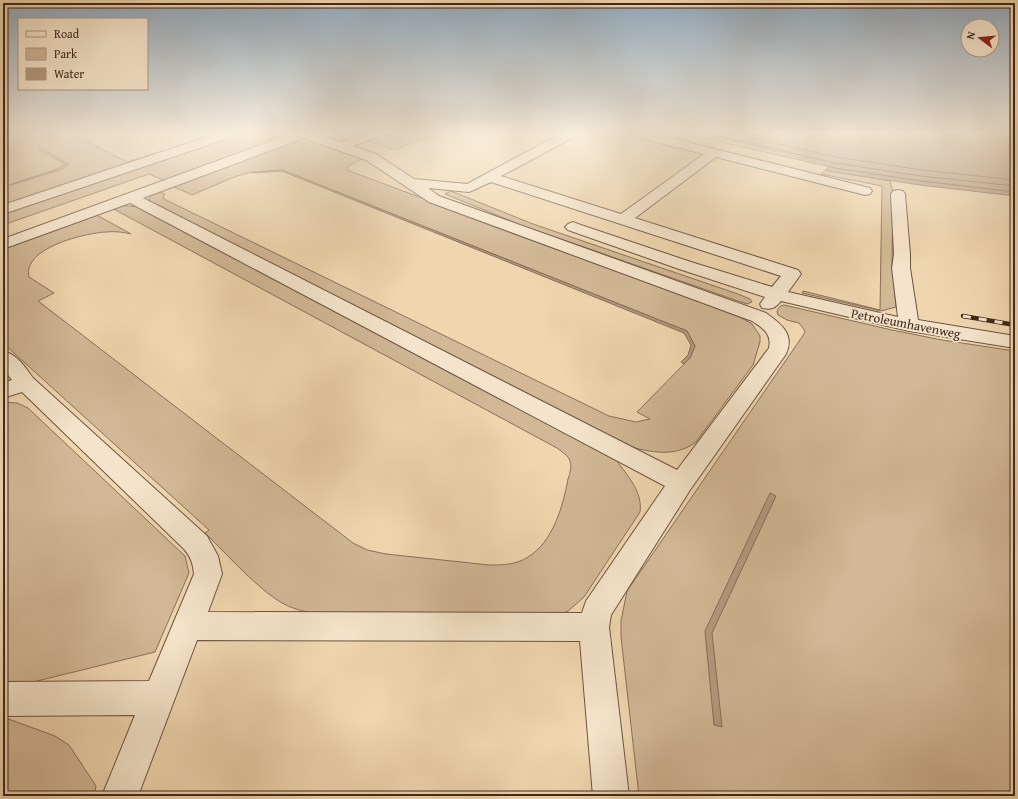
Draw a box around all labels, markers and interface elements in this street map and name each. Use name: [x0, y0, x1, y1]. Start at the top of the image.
legend: [18, 18, 148, 90]
north arrow: [960, 18, 1000, 58]
text: Road: [54, 25, 80, 42]
text: N: [962, 29, 979, 41]
text: Park: [54, 45, 78, 62]
text: Water: [54, 65, 84, 82]
street label: Petroleumhavenweg: [849, 304, 963, 344]

